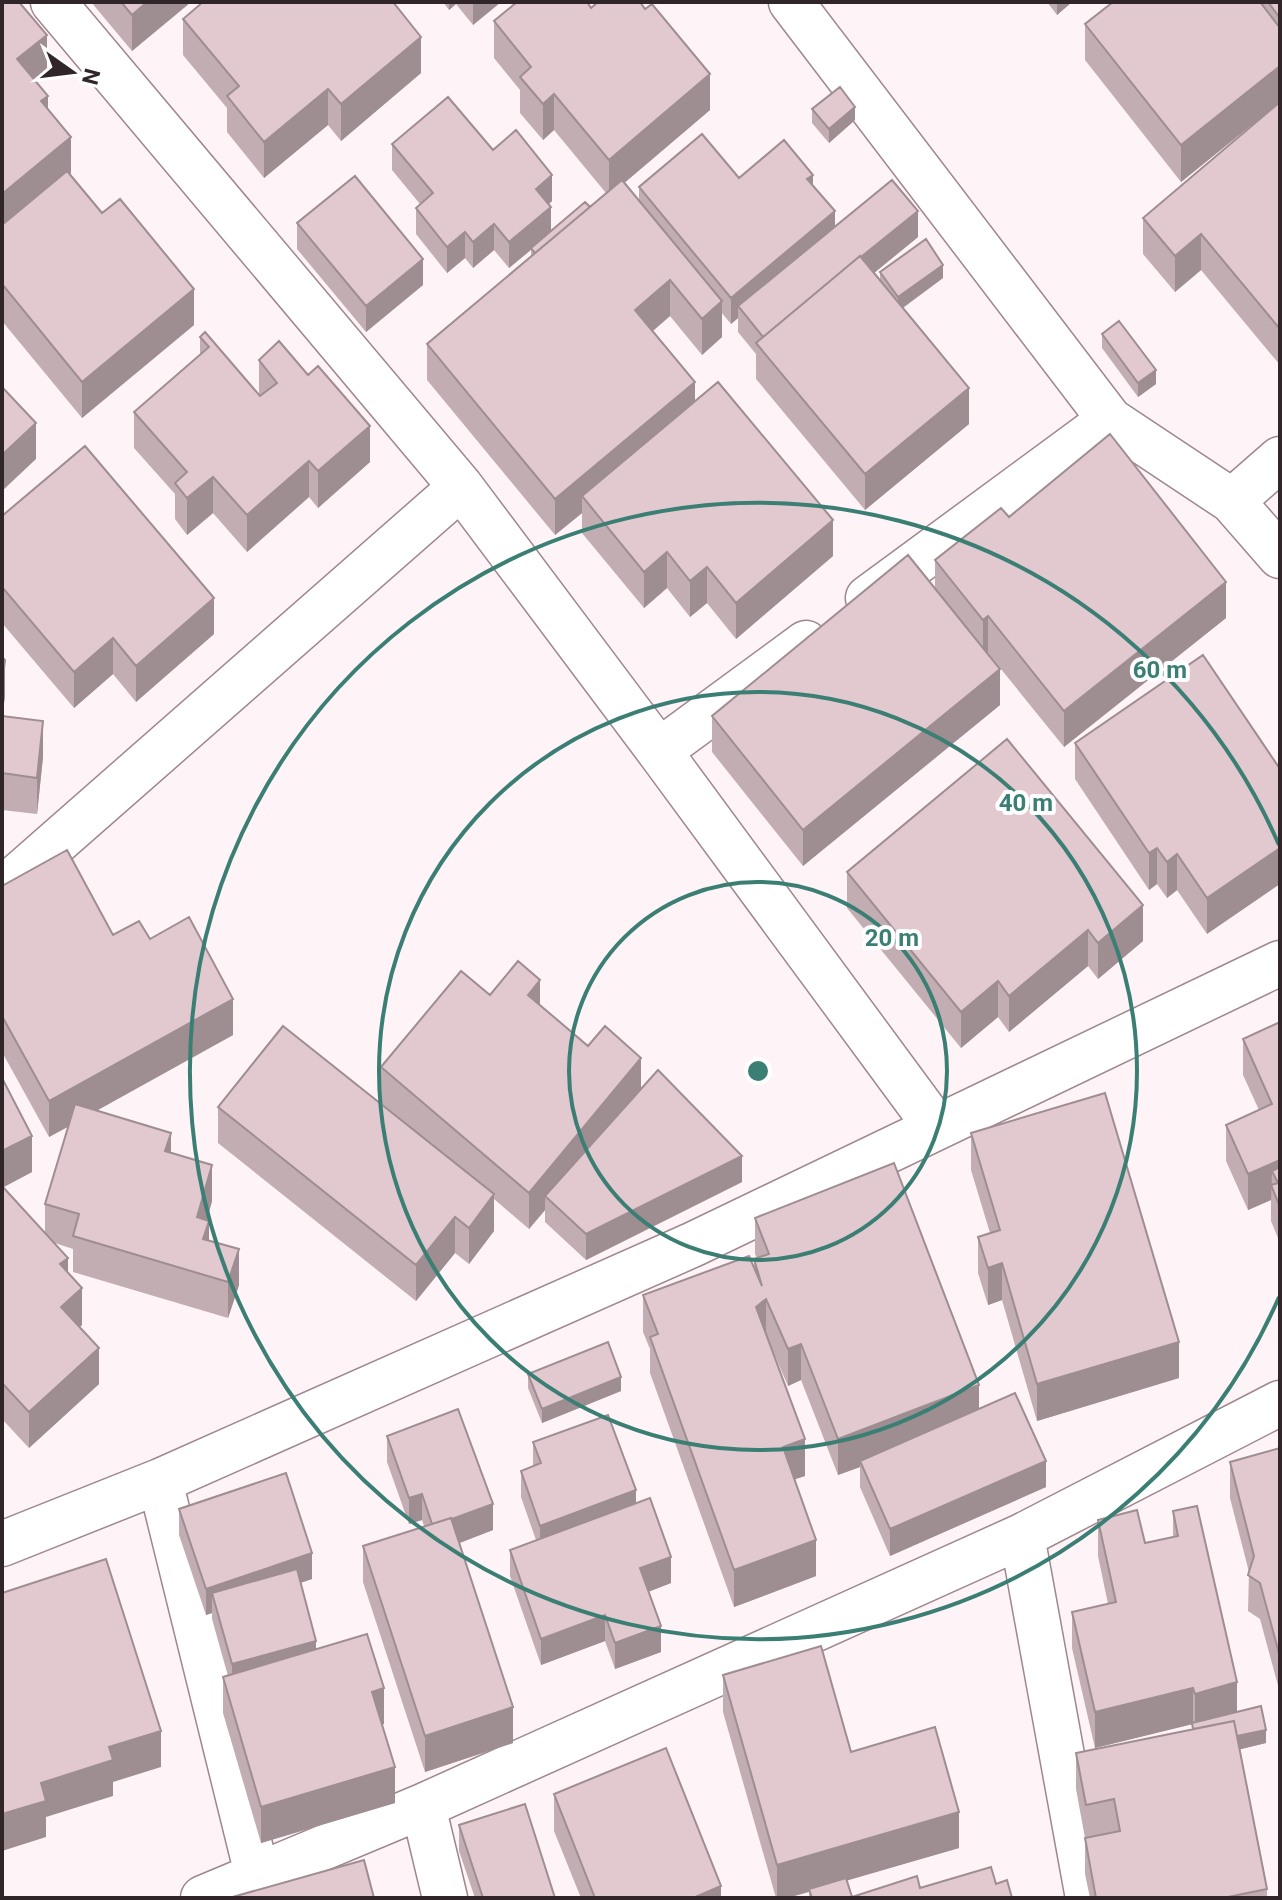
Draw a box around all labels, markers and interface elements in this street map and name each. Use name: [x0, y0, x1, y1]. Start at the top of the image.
north arrow: [32, 32, 112, 112]
text: N: [77, 66, 105, 87]
text: 60 m: [1133, 656, 1187, 684]
text: 40 m: [999, 789, 1053, 817]
text: 20 m: [865, 924, 919, 952]
centre of rings: [744, 1057, 772, 1085]

